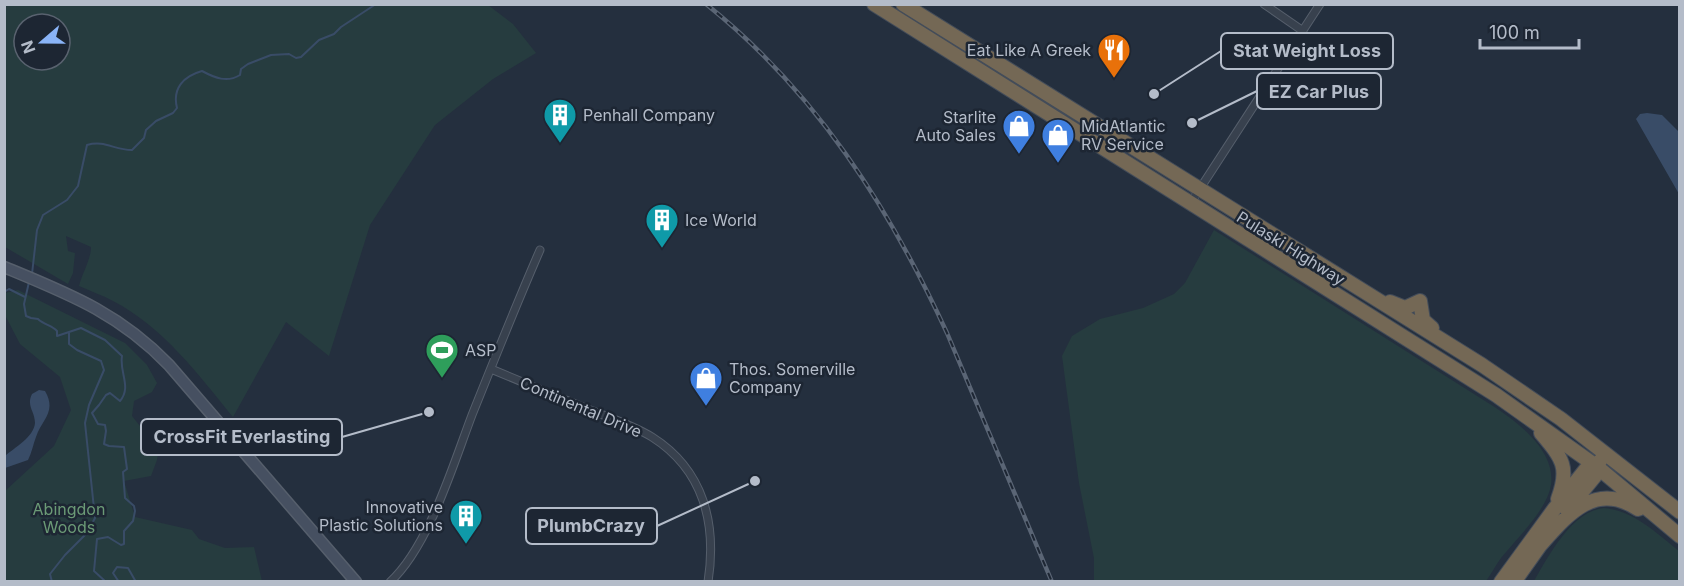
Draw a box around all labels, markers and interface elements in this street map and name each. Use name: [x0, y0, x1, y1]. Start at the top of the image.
north arrow: [12, 12, 72, 72]
scale bar: [1480, 12, 1579, 50]
text: 100 m: [1489, 22, 1540, 43]
restaurant icon: Eat Like A Greek: [1096, 32, 1132, 79]
callout: Stat Weight Loss: [1221, 33, 1393, 69]
text: N: [16, 38, 39, 56]
place label: Eat Like A Greek: [967, 40, 1091, 60]
text: Stat Weight Loss: [1233, 40, 1381, 61]
callout: EZ Car Plus: [1257, 73, 1381, 109]
text: EZ Car Plus: [1269, 81, 1369, 102]
building icon: Penhall Company: [542, 97, 578, 144]
place label: Penhall Company: [583, 105, 715, 125]
place label: Starlite Auto Sales: [915, 107, 996, 145]
shop icon: Starlite Auto Sales: [1001, 108, 1037, 155]
place label: MidAtlantic RV Service: [1081, 116, 1166, 154]
shop icon: MidAtlantic RV Service: [1040, 117, 1076, 164]
building icon: Ice World: [644, 202, 680, 249]
street label: Pulaski Highway: [1233, 207, 1349, 289]
place label: Ice World: [685, 210, 757, 230]
sports icon: ASP: [424, 332, 460, 379]
place label: ASP: [465, 340, 497, 360]
place label: Thos. Somerville Company: [729, 359, 855, 397]
shop icon: Thos. Somerville Company: [688, 360, 724, 407]
street label: Continental Drive: [517, 372, 645, 442]
callout: CrossFit Everlasting: [141, 419, 342, 455]
text: CrossFit Everlasting: [154, 426, 330, 447]
place label: Innovative Plastic Solutions: [319, 497, 443, 535]
building icon: Innovative Plastic Solutions: [448, 498, 484, 545]
park label: Abingdon Woods: [33, 499, 105, 537]
callout: PlumbCrazy: [526, 508, 657, 544]
text: PlumbCrazy: [537, 515, 645, 536]

